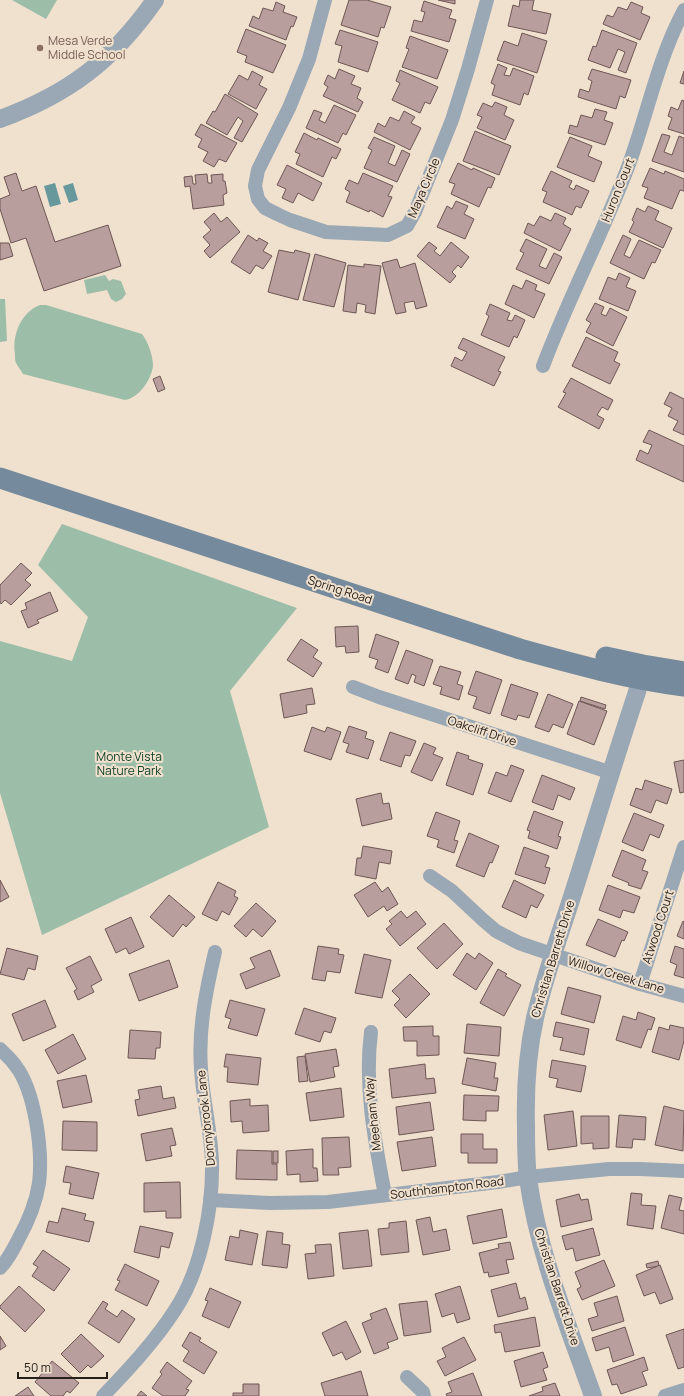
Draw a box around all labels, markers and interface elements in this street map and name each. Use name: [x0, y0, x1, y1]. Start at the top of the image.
place label: Mesa Verde Middle School: [48, 32, 126, 63]
marker: Mesa Verde Middle School: [35, 43, 45, 53]
street label: Maya Circle: [403, 155, 444, 220]
street label: Huron Court: [597, 155, 638, 225]
street label: Spring Road: [306, 571, 375, 608]
street label: Oakcliff Drive: [445, 711, 519, 750]
park label: Monte Vista Nature Park: [96, 748, 162, 779]
street label: Atwood Court: [638, 888, 678, 966]
street label: Christian Barrett Drive: [527, 898, 578, 1020]
street label: Willow Creek Lane: [566, 952, 666, 997]
street label: Donnybrook Lane: [192, 1069, 219, 1167]
street label: Meeham Way: [360, 1076, 385, 1152]
street label: Southhampton Road: [389, 1172, 505, 1203]
street label: Christian Barrett Drive: [531, 1226, 584, 1347]
scale bar: [18, 1354, 107, 1380]
text: 50 m: [24, 1359, 51, 1376]

